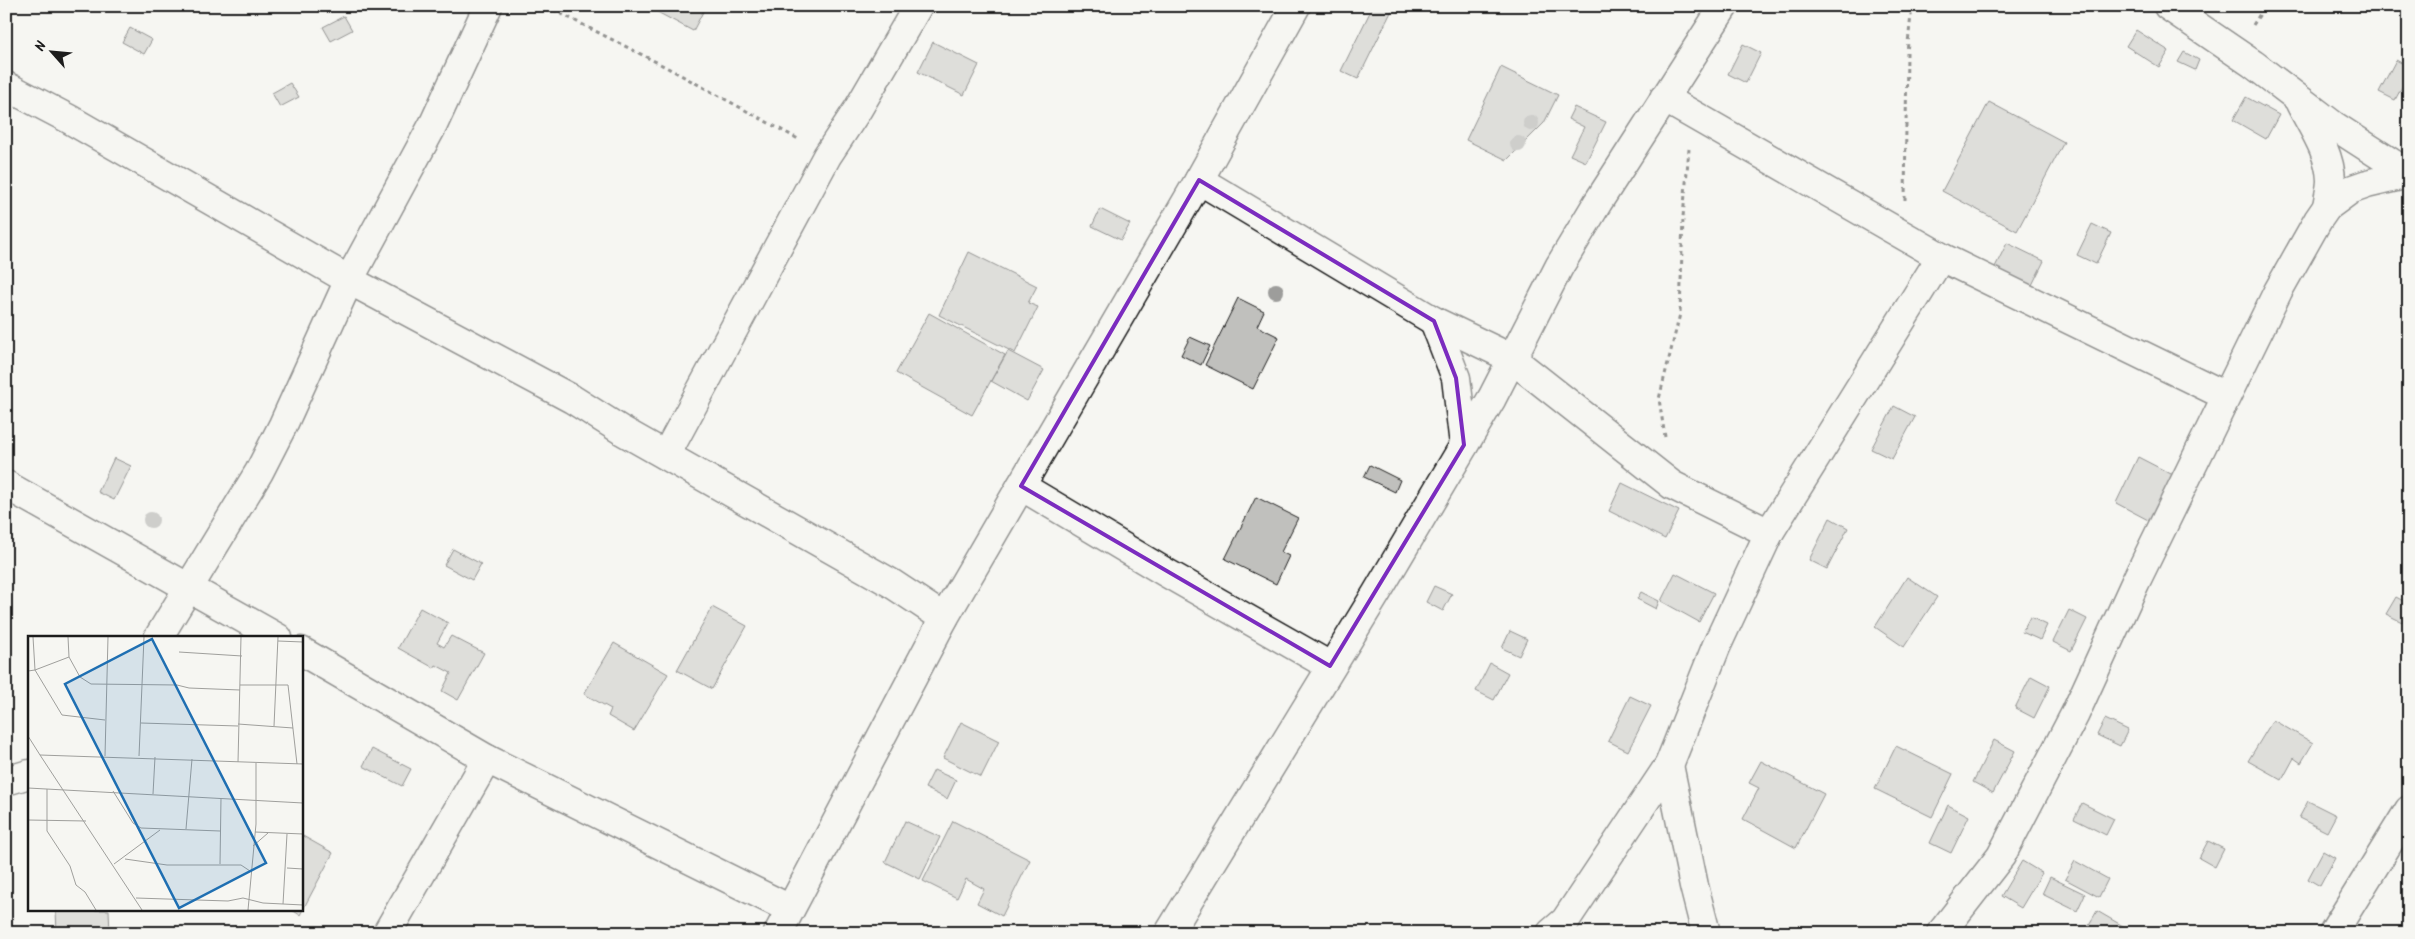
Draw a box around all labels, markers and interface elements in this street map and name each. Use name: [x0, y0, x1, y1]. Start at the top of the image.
north arrow: [28, 28, 78, 78]
text: N: [29, 37, 53, 55]
inset map: [28, 636, 302, 912]

